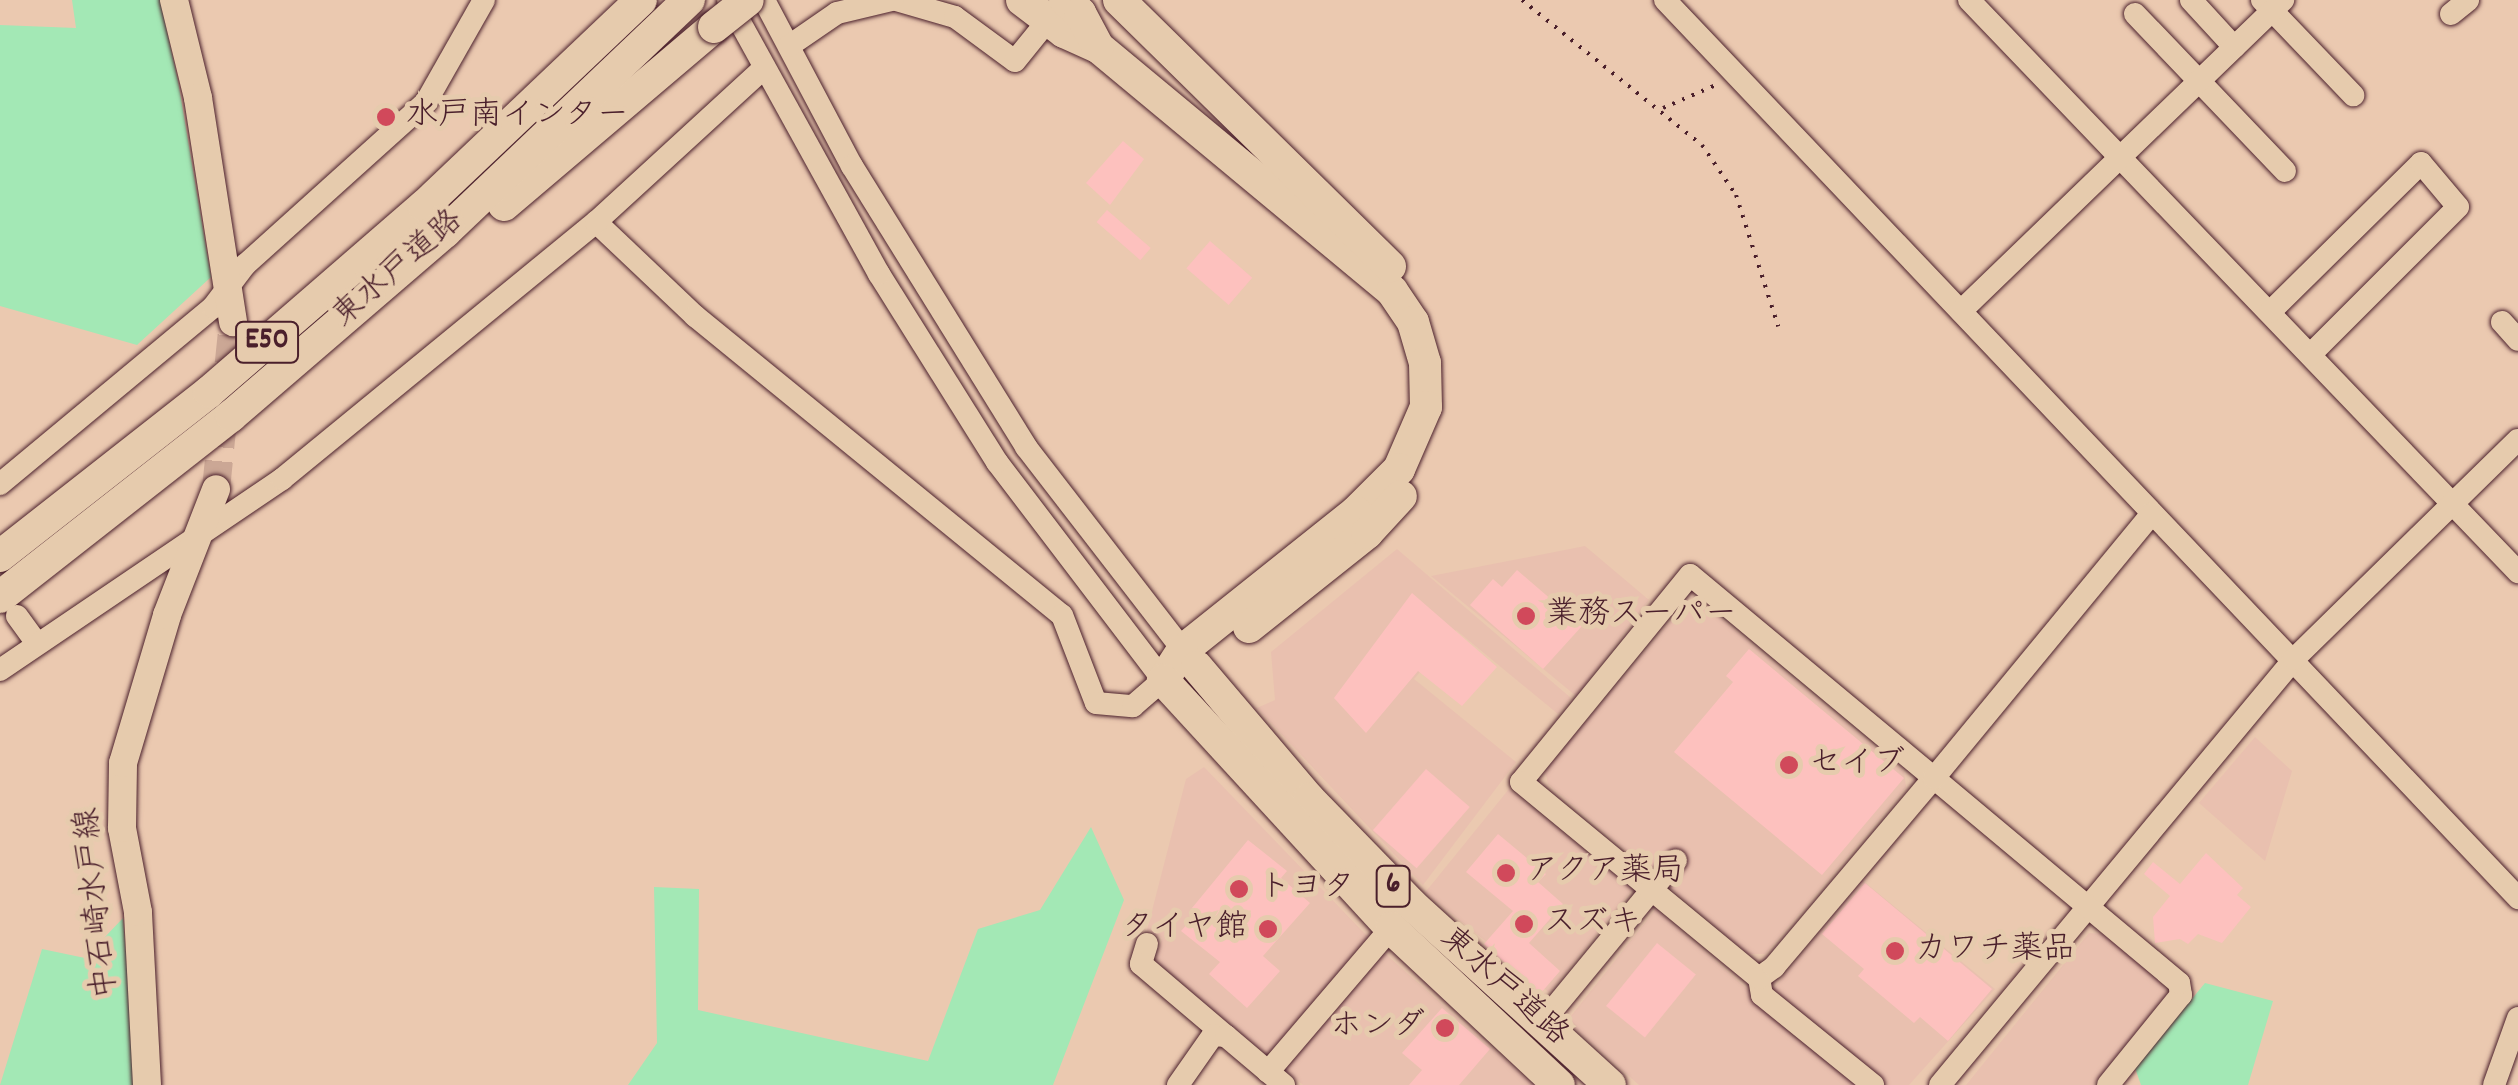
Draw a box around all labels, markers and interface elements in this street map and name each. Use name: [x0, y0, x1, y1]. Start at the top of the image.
place label: 水戸南インター: [406, 98, 630, 136]
marker: 水戸南インター: [375, 106, 397, 128]
street label: 東水戸道路: [326, 203, 472, 337]
road number: E50: [234, 317, 300, 367]
place label: 業務スーパー: [1546, 597, 1737, 635]
marker: 業務スーパー: [1515, 605, 1537, 627]
place label: セイブ: [1809, 746, 1905, 784]
marker: セイブ: [1778, 754, 1800, 776]
street label: 中石崎水戸線: [70, 806, 128, 1000]
place label: アクア薬局: [1526, 854, 1686, 892]
road number: 6: [1376, 861, 1410, 911]
marker: アクア薬局: [1495, 862, 1517, 884]
place label: トヨタ: [1259, 870, 1355, 908]
marker: トヨタ: [1228, 878, 1250, 900]
place label: スズキ: [1544, 905, 1640, 943]
place label: タイヤ館: [1120, 910, 1248, 948]
marker: スズキ: [1513, 913, 1535, 935]
marker: タイヤ館: [1257, 918, 1279, 940]
street label: 東水戸道路: [1431, 920, 1575, 1056]
place label: カワチ薬品: [1915, 932, 2075, 970]
marker: カワチ薬品: [1884, 940, 1906, 962]
place label: ホンダ: [1329, 1009, 1425, 1047]
marker: ホンダ: [1434, 1017, 1456, 1039]

